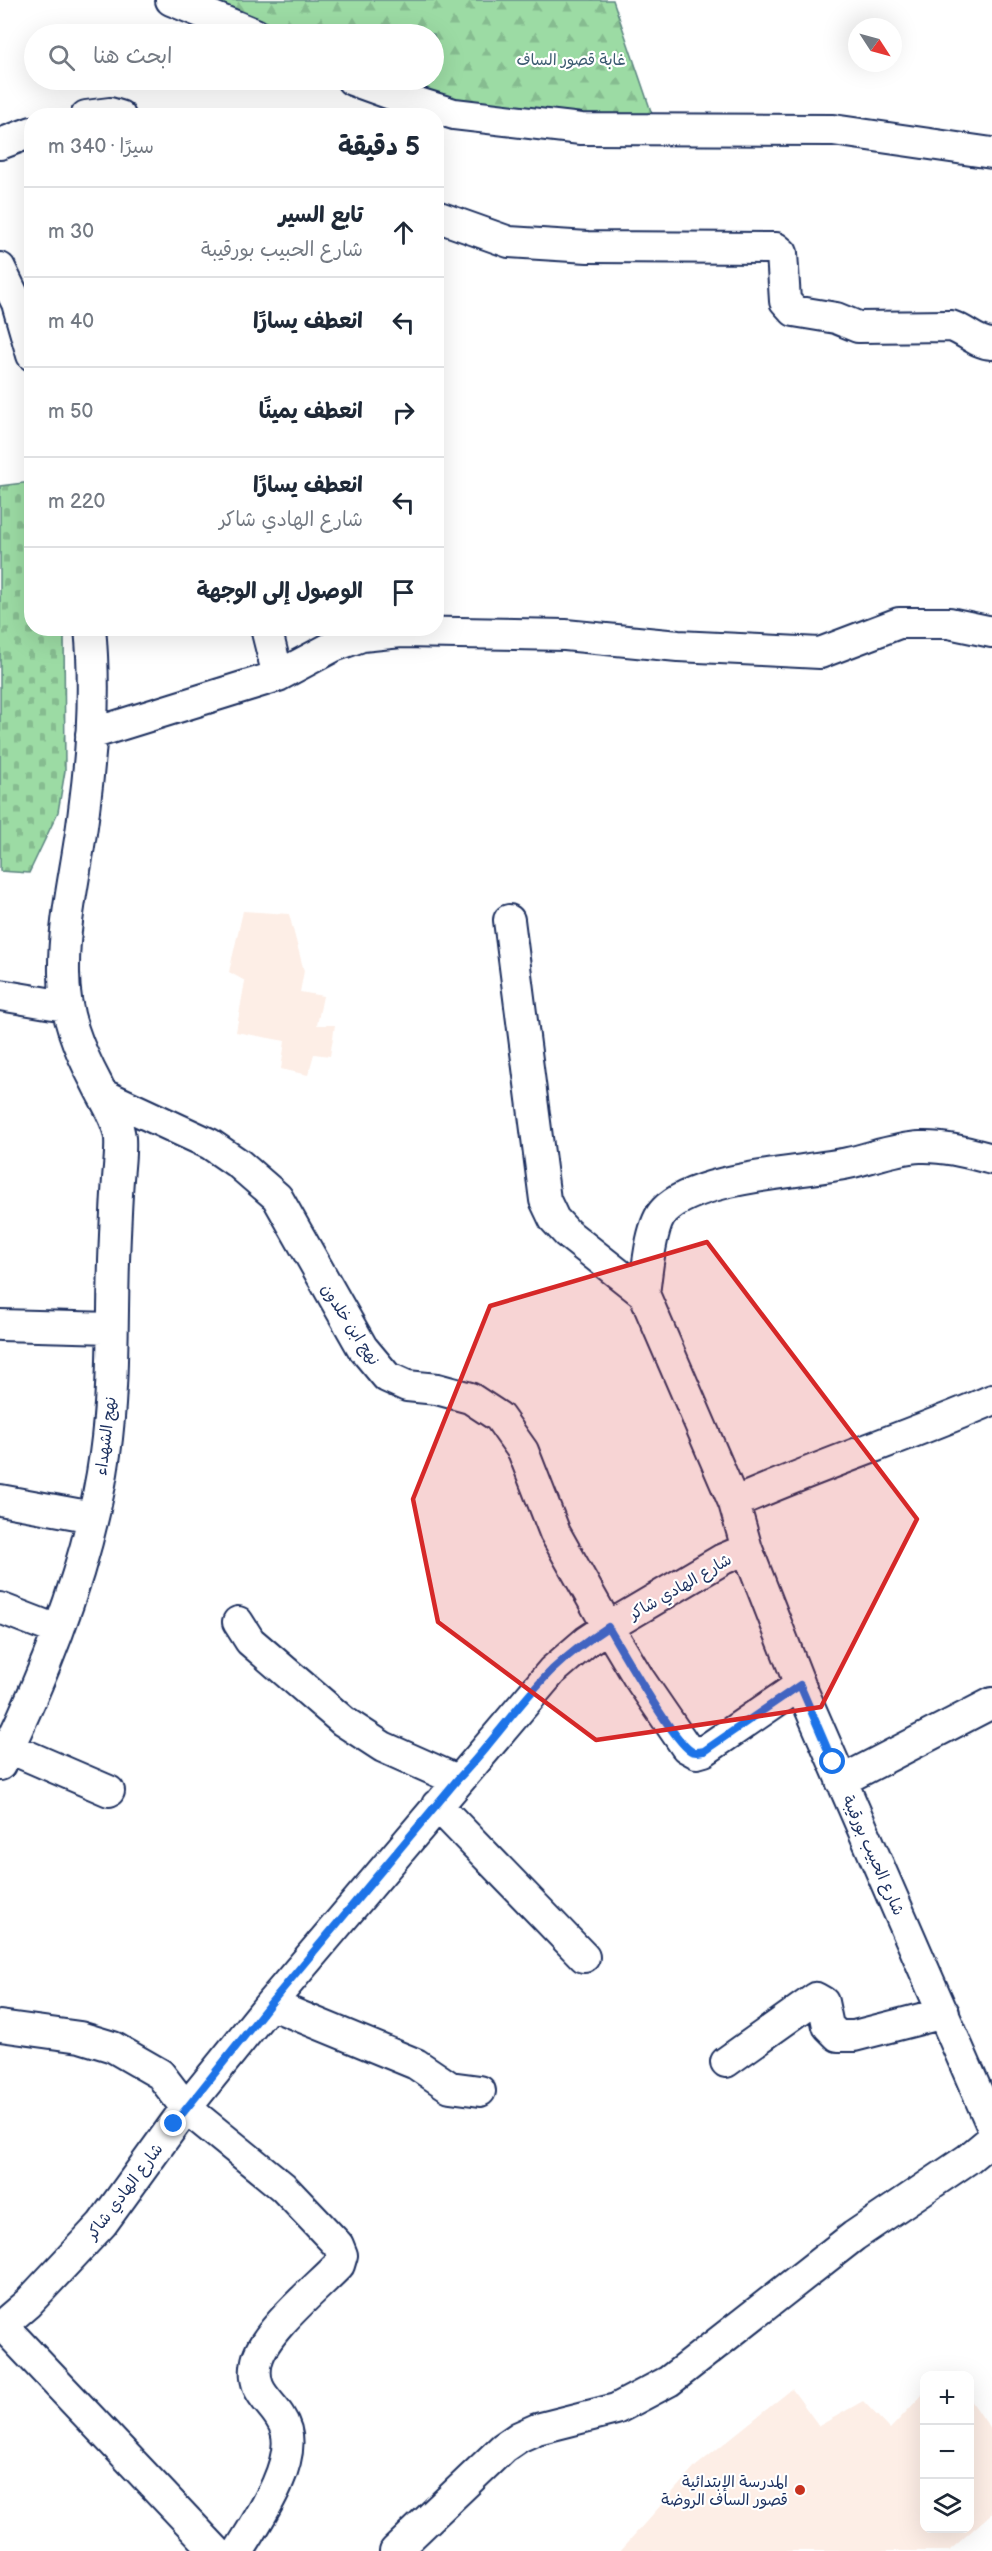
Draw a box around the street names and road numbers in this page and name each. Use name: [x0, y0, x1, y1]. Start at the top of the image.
street label: نهج ابن خلدون: [316, 1281, 383, 1369]
street label: نهج الشهداء: [92, 1396, 121, 1477]
street label: شارع الهادي شاكر: [624, 1550, 736, 1626]
street label: شارع الحبيب بورقيبة: [837, 1793, 908, 1919]
street label: شارع الهادي شاكر: [82, 2140, 168, 2246]

